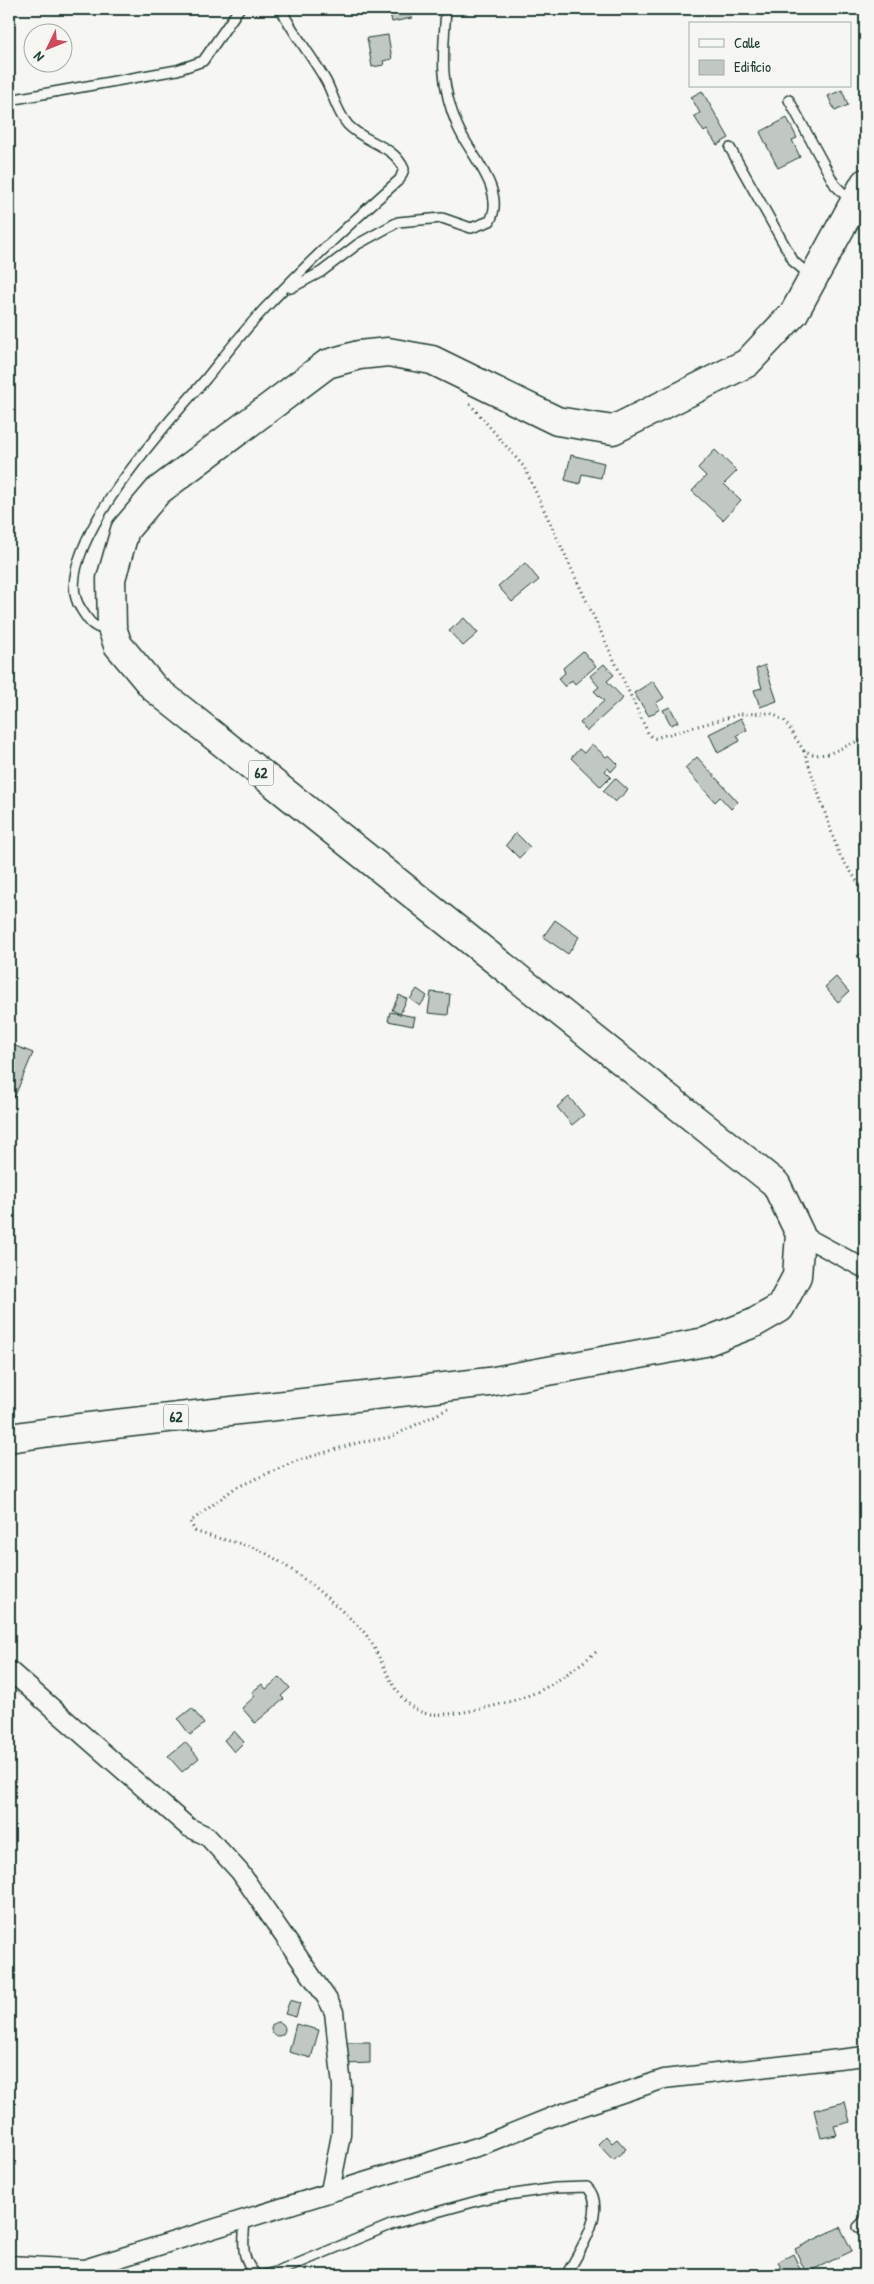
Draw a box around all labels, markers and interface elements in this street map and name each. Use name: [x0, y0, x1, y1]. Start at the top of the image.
north arrow: [22, 22, 72, 72]
legend: [689, 22, 852, 88]
text: Calle: [734, 32, 761, 53]
text: N: [28, 48, 48, 66]
text: Edificio: [734, 56, 771, 77]
road number: 62: [248, 760, 274, 786]
road number: 62: [164, 1404, 188, 1430]

